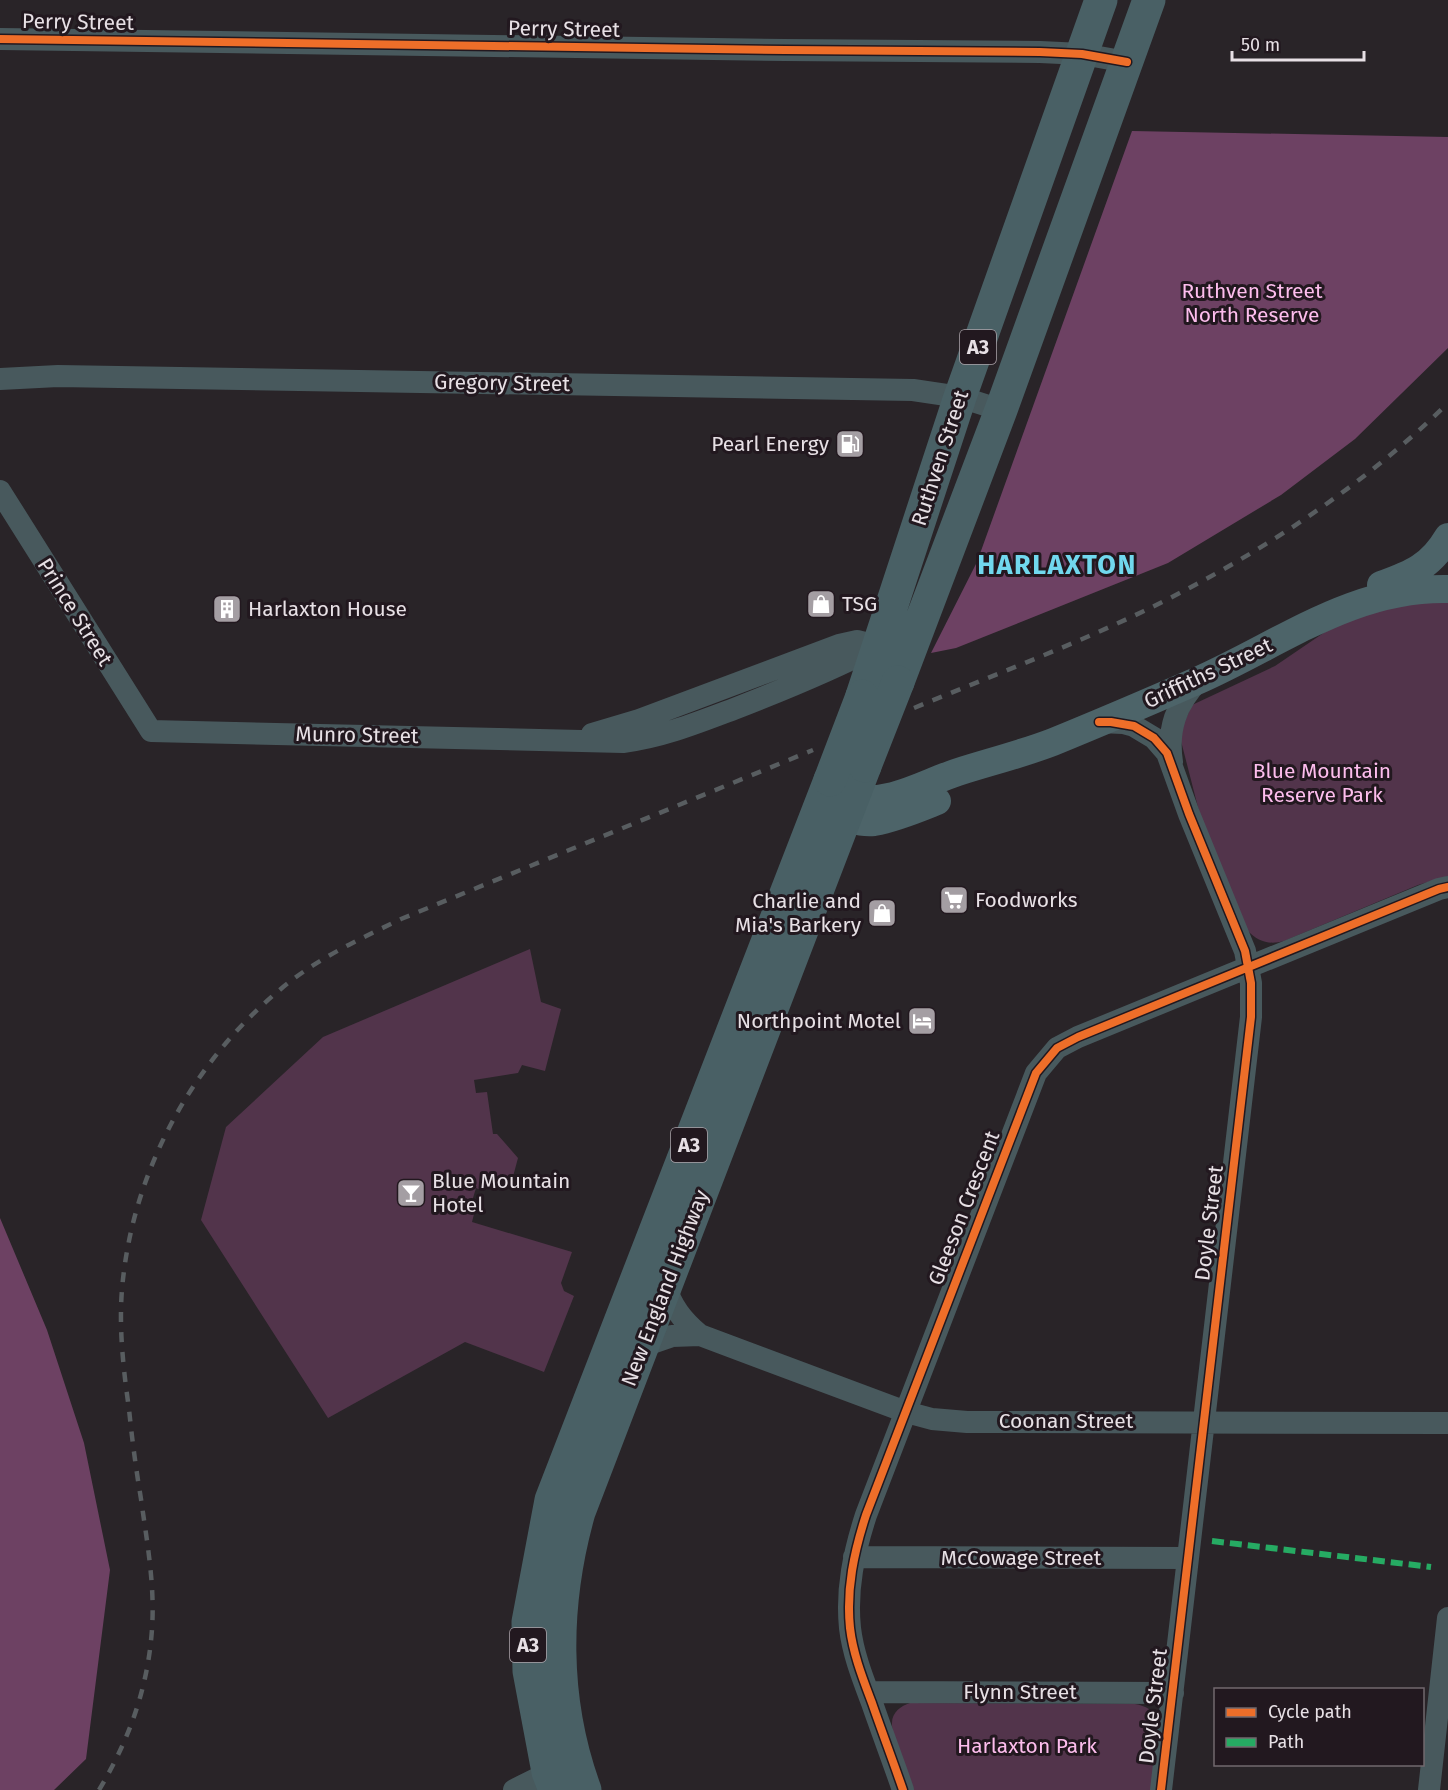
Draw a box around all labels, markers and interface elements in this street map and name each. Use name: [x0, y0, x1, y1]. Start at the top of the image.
street label: Perry Street: [22, 8, 135, 36]
street label: Perry Street: [508, 15, 621, 43]
scale bar: [1232, 24, 1364, 62]
text: 50 m: [1241, 34, 1280, 56]
park label: Ruthven Street North Reserve: [1181, 278, 1323, 328]
road number: A3: [960, 330, 996, 364]
street label: Gregory Street: [434, 369, 571, 397]
street label: Ruthven Street: [906, 386, 974, 529]
fuel station icon: Pearl Energy: [834, 428, 866, 460]
place label: Pearl Energy: [711, 431, 830, 457]
district label: HARLAXTON: [977, 549, 1137, 581]
street label: Prince Street: [32, 553, 118, 671]
shop icon: TSG: [805, 588, 837, 620]
place label: TSG: [842, 591, 877, 617]
building icon: Harlaxton House: [211, 593, 243, 625]
place label: Harlaxton House: [248, 596, 407, 622]
street label: Griffiths Street: [1140, 632, 1277, 714]
street label: Munro Street: [295, 721, 419, 749]
park label: Blue Mountain Reserve Park: [1253, 758, 1391, 808]
supermarket icon: Foodworks: [938, 884, 970, 916]
place label: Foodworks: [975, 887, 1078, 913]
place label: Charlie and Mia's Barkery: [735, 888, 862, 938]
shop icon: Charlie and Mia's Barkery: [866, 897, 898, 929]
hotel icon: Northpoint Motel: [906, 1005, 938, 1037]
place label: Northpoint Motel: [737, 1008, 901, 1034]
street label: Gleeson Crescent: [923, 1127, 1006, 1289]
road number: A3: [671, 1128, 707, 1162]
street label: Doyle Street: [1189, 1163, 1229, 1282]
place label: Blue Mountain Hotel: [432, 1168, 570, 1218]
bar icon: Blue Mountain Hotel: [395, 1177, 427, 1209]
street label: New England Highway: [616, 1186, 715, 1390]
street label: Coonan Street: [999, 1408, 1134, 1434]
street label: McCowage Street: [941, 1545, 1102, 1571]
road number: A3: [510, 1628, 546, 1662]
street label: Doyle Street: [1133, 1646, 1173, 1765]
street label: Flynn Street: [963, 1679, 1077, 1705]
legend: [1214, 1688, 1424, 1766]
text: Cycle path: [1268, 1701, 1352, 1723]
text: Path: [1268, 1731, 1304, 1753]
park label: Harlaxton Park: [957, 1733, 1097, 1759]

